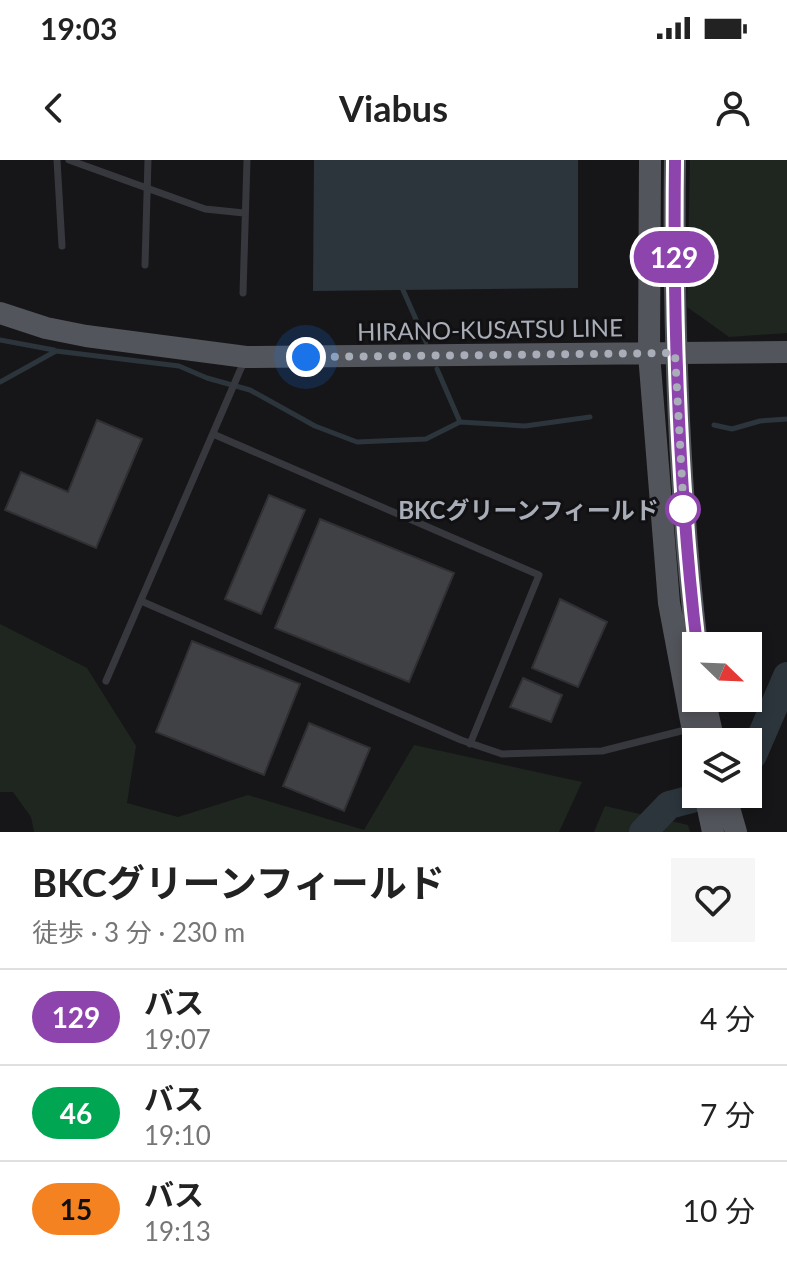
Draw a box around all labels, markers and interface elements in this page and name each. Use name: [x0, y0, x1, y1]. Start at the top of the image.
text: 19:03: [40, 10, 117, 46]
icon: back: [32, 86, 76, 130]
text: Viabus: [339, 86, 448, 130]
icon: person: [711, 86, 755, 130]
line badge: 129: [628, 231, 720, 283]
text: 129: [650, 240, 698, 274]
street label: HIRANO-KUSATSU LINE: [357, 312, 623, 346]
your location: [286, 337, 326, 377]
marker: BKCグリーンフィールド: [666, 492, 700, 526]
place label: BKCグリーンフィールド: [398, 495, 659, 524]
north arrow: [682, 632, 762, 712]
map controls: [682, 632, 762, 808]
button: layers: [682, 728, 762, 808]
button: heart: [671, 858, 755, 942]
text: BKCグリーンフィールド: [32, 859, 445, 905]
text: 徒歩 · 3 分 · 230 m: [32, 916, 245, 948]
text: バス: [144, 984, 204, 1020]
text: 129: [52, 1000, 100, 1034]
text: 4 分: [700, 1000, 755, 1036]
text: 19:07: [144, 1023, 211, 1055]
text: バス: [144, 1080, 204, 1116]
text: 46: [60, 1096, 92, 1130]
text: 7 分: [700, 1096, 755, 1132]
text: 19:10: [144, 1119, 211, 1151]
text: バス: [144, 1176, 204, 1212]
text: 15: [60, 1192, 92, 1226]
text: 10 分: [683, 1192, 755, 1228]
text: 19:13: [144, 1215, 211, 1247]

